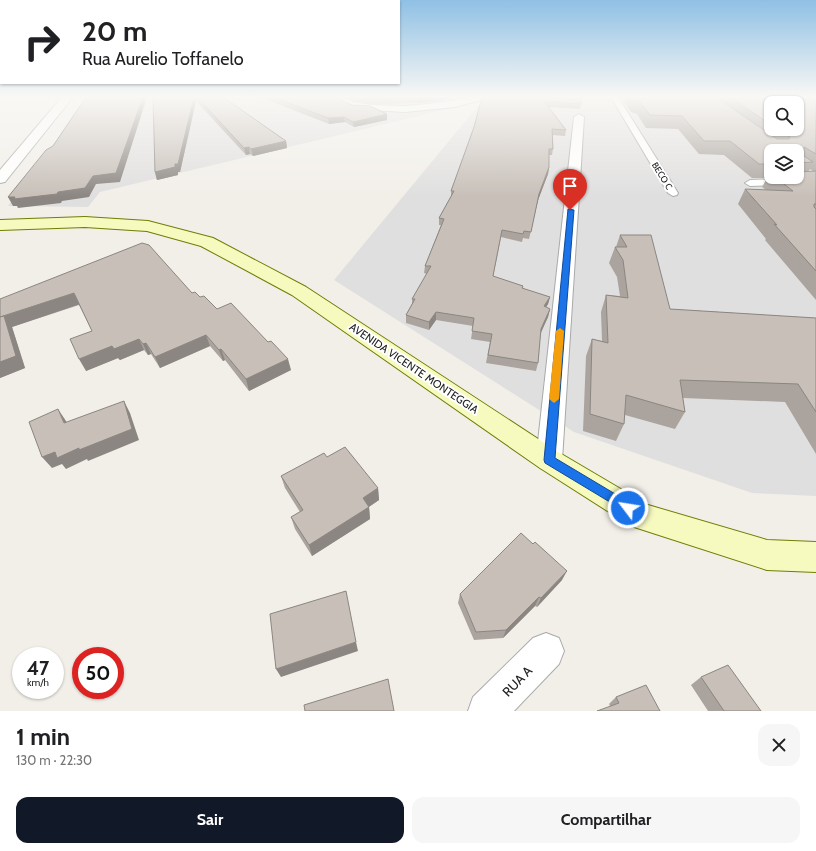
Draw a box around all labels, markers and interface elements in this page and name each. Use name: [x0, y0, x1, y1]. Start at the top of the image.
text: 20 m: [82, 14, 147, 48]
icon: right: [16, 16, 68, 68]
text: Rua Aurelio Toffanelo: [82, 48, 244, 70]
map controls: [764, 96, 804, 184]
button: search: [764, 96, 804, 136]
button: layers: [764, 144, 804, 184]
street label: BECO C: [650, 160, 675, 192]
pin: [553, 169, 587, 210]
icon: arrive: [559, 175, 581, 197]
street label: AVENIDA VICENTE MONTEGGIA: [347, 320, 481, 417]
position arrow: [607, 487, 649, 529]
speed limit sign: 50: [72, 647, 124, 699]
text: 47: [27, 656, 49, 680]
street label: RUA A: [499, 663, 535, 699]
text: km/h: [27, 676, 49, 689]
text: 1 min: [16, 722, 70, 751]
button: close: [758, 724, 800, 766]
text: 130 m · 22:30: [16, 752, 92, 768]
button: Sair: [16, 797, 404, 843]
button: Compartilhar: [412, 797, 800, 843]

